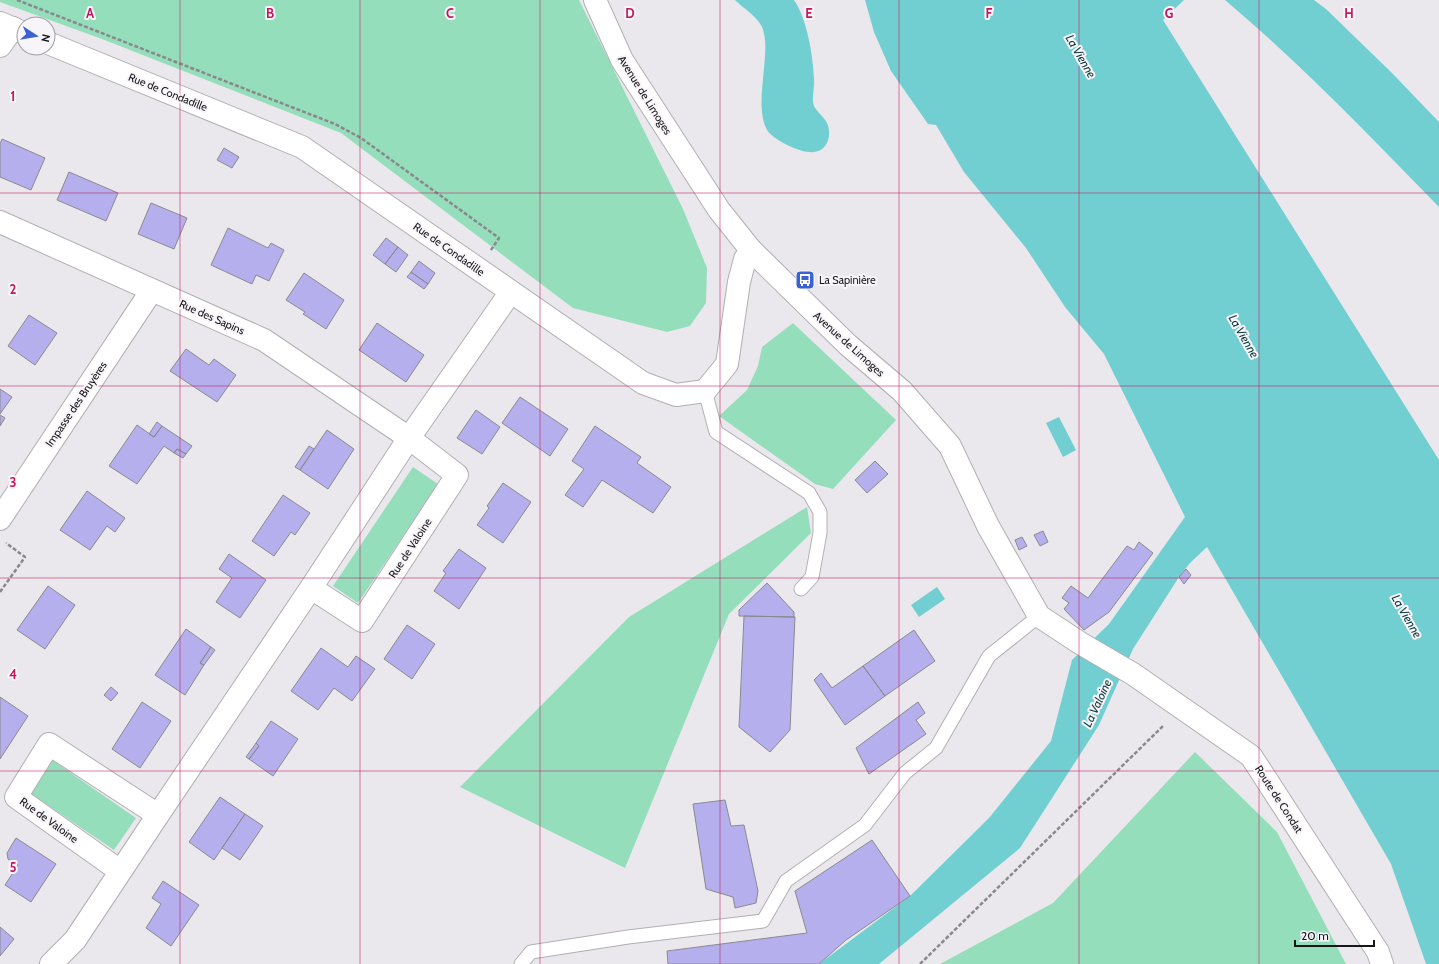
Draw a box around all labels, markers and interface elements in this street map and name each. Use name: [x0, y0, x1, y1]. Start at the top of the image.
text: A: [86, 5, 95, 21]
text: B: [266, 5, 274, 21]
text: C: [446, 5, 454, 21]
text: D: [625, 5, 635, 21]
text: E: [805, 5, 813, 21]
text: F: [986, 5, 993, 21]
text: G: [1165, 5, 1174, 21]
text: H: [1344, 5, 1354, 21]
north arrow: [16, 16, 56, 56]
water label: La Vienne: [1063, 32, 1100, 81]
text: N: [38, 33, 53, 43]
street label: Avenue de Limoges: [615, 53, 675, 138]
street label: Rue de Condadille: [126, 70, 210, 114]
text: 1: [11, 88, 15, 104]
street label: Rue de Condadille: [411, 219, 488, 279]
bus stop icon: La Sapinière: [794, 269, 816, 291]
place label: La Sapinière: [819, 273, 876, 287]
text: 2: [10, 281, 17, 297]
street label: Rue des Sapins: [177, 296, 247, 338]
street label: Avenue de Limoges: [811, 308, 888, 380]
water label: La Vienne: [1226, 312, 1263, 361]
street label: Impasse des Bruyères: [42, 358, 110, 449]
text: 3: [9, 474, 17, 490]
street label: Rue de Valoine: [385, 515, 435, 581]
water label: La Vienne: [1389, 592, 1426, 641]
text: 4: [9, 666, 17, 682]
water label: La Valoine: [1079, 676, 1115, 729]
street label: Route de Condat: [1252, 762, 1306, 836]
street label: Rue de Valoine: [17, 794, 81, 846]
text: 5: [10, 859, 17, 875]
scale bar: [1295, 922, 1374, 948]
text: 20 m: [1301, 928, 1329, 943]

